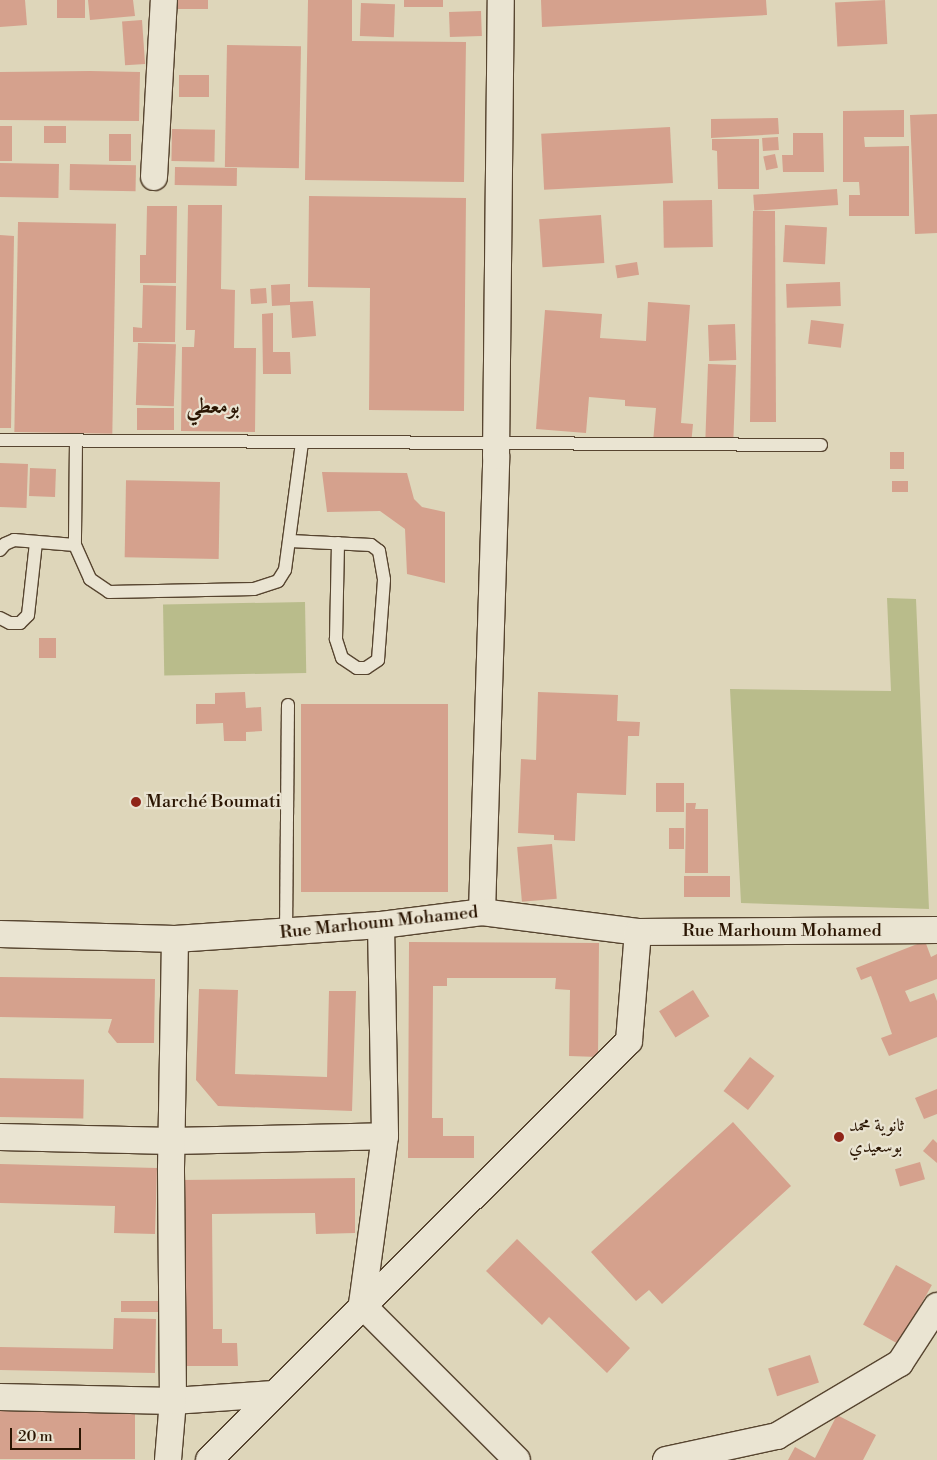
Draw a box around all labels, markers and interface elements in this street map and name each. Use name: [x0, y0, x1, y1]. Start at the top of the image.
district label: بومعطي: [186, 394, 240, 420]
place label: Marché Boumati: [146, 791, 281, 813]
marker: Marché Boumati: [130, 796, 142, 808]
street label: Rue Marhoum Mohamed: [279, 902, 479, 944]
street label: Rue Marhoum Mohamed: [682, 920, 882, 942]
place label: ثانوية محمد بوسعيدي: [849, 1116, 904, 1158]
marker: ثانوية محمد بوسعيدي: [833, 1131, 845, 1143]
scale bar: [12, 1418, 84, 1450]
text: 20 m: [18, 1427, 53, 1446]

